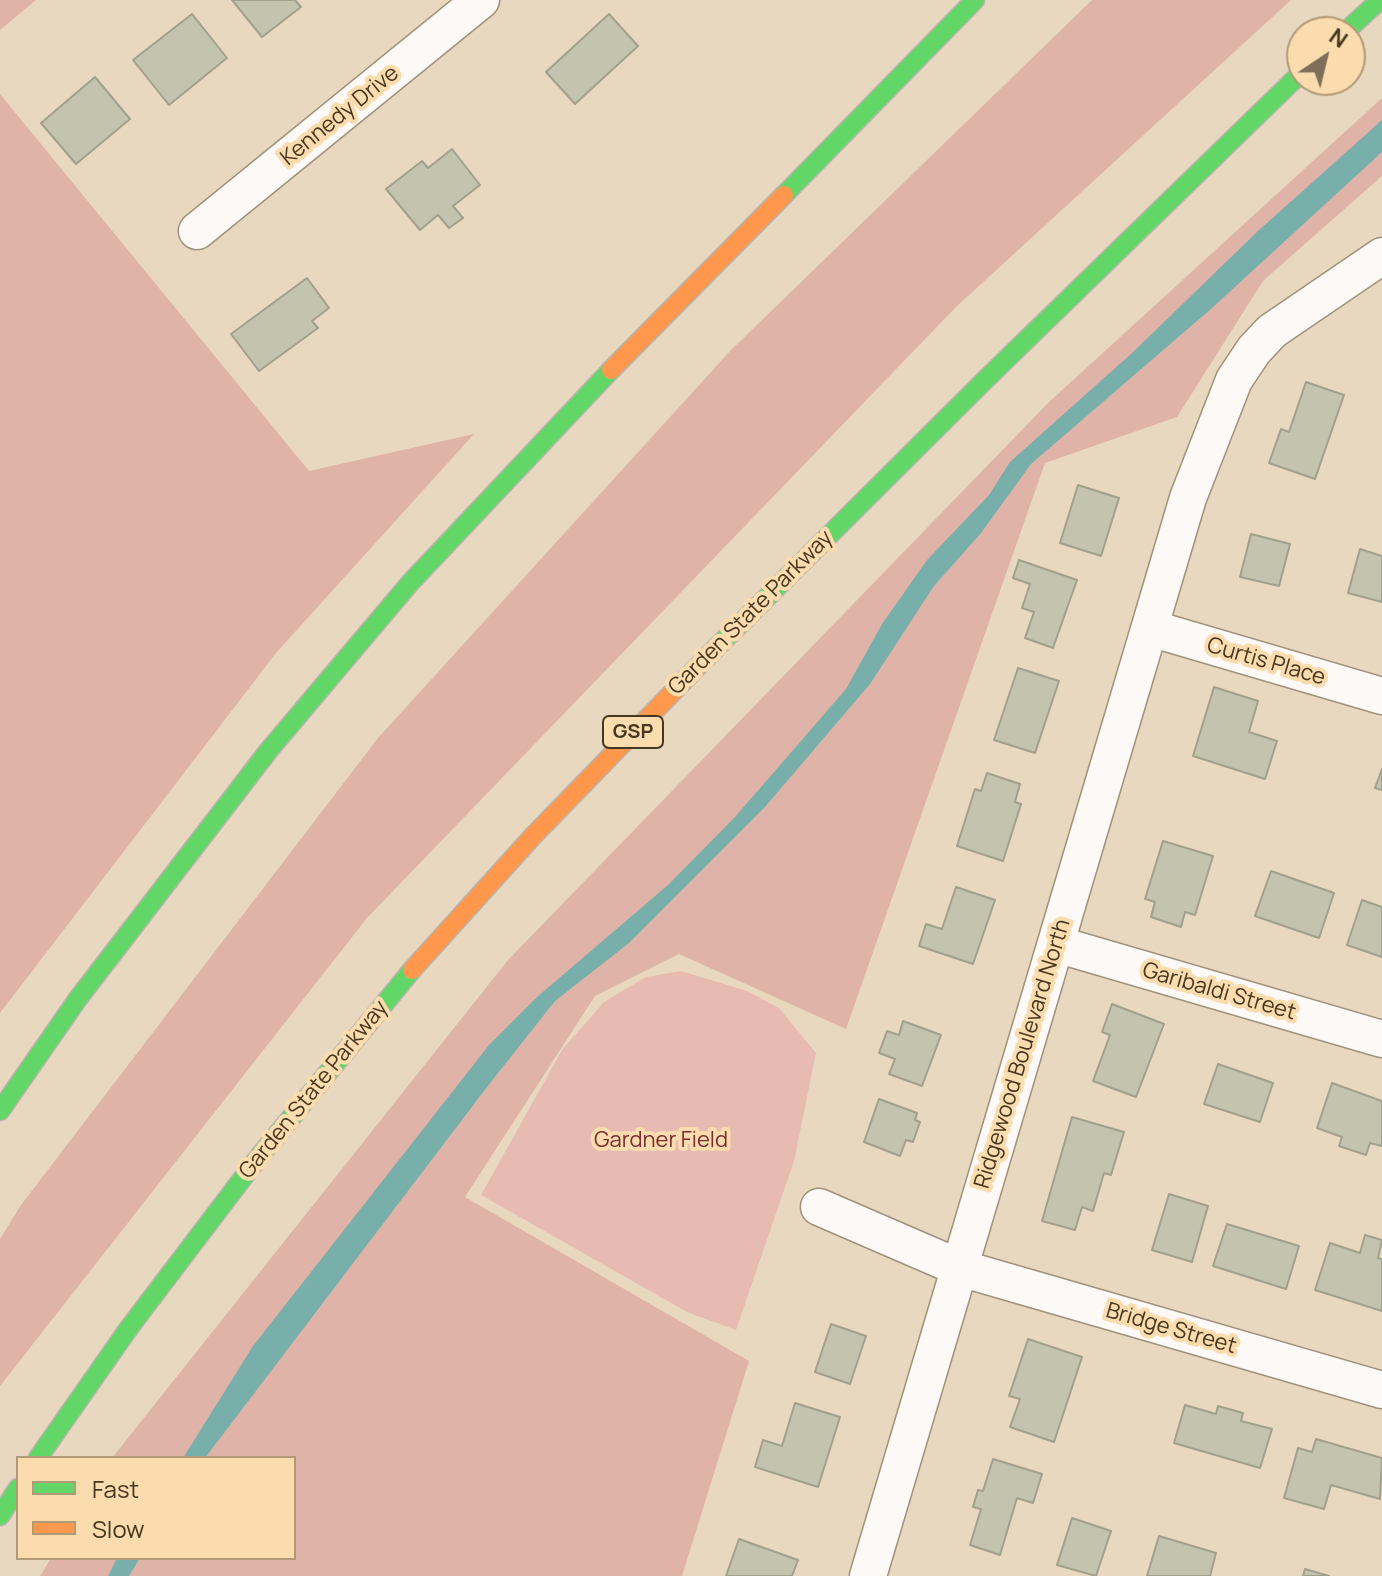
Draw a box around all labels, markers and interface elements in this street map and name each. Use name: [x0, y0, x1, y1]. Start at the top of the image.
north arrow: [1286, 16, 1366, 96]
text: N: [1324, 21, 1354, 55]
street label: Kennedy Drive: [276, 60, 404, 172]
street label: Garden State Parkway: [663, 525, 839, 701]
street label: Curtis Place: [1204, 632, 1328, 692]
road number: GSP: [603, 716, 663, 748]
street label: Ridgewood Boulevard North: [969, 916, 1077, 1192]
street label: Garibaldi Street: [1139, 957, 1299, 1027]
street label: Garden State Parkway: [234, 995, 394, 1185]
park label: Gardner Field: [594, 1128, 728, 1154]
street label: Bridge Street: [1103, 1298, 1239, 1360]
legend: [16, 1456, 296, 1560]
text: Fast: [92, 1472, 139, 1505]
text: Slow: [92, 1512, 145, 1545]

